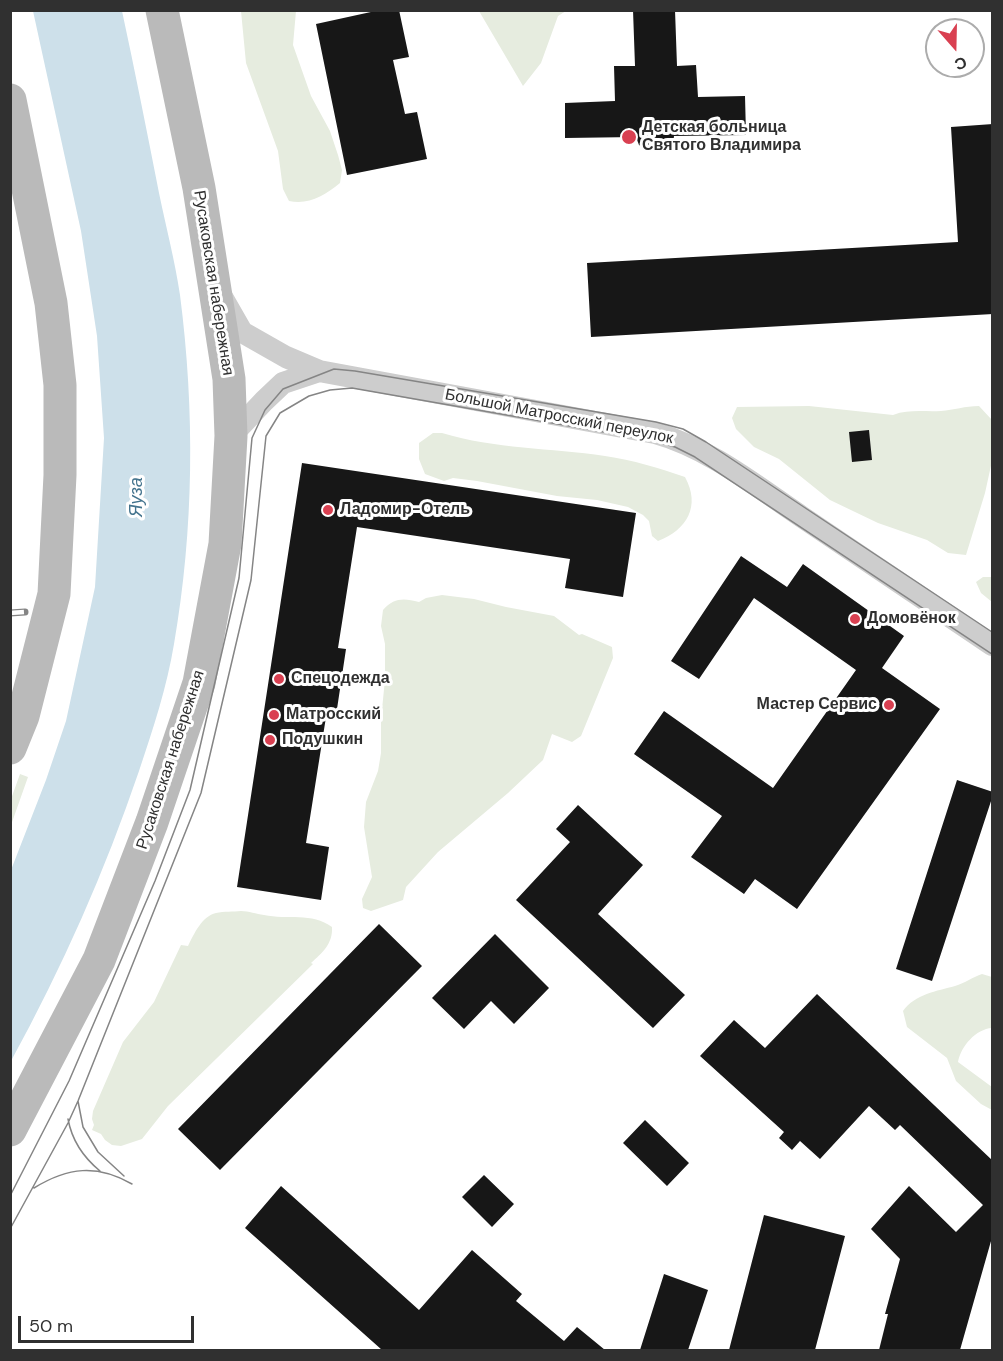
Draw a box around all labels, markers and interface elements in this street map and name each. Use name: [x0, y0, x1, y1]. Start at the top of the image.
north arrow: [925, 18, 985, 78]
text: С: [952, 52, 970, 75]
place label: Детская больница Святого Владимира: [642, 118, 801, 156]
marker: Детская больница Святого Владимира: [620, 128, 638, 146]
street label: Русаковская набережная: [189, 189, 237, 377]
street label: Большой Матросский переулок: [443, 385, 675, 449]
water label: Яуза: [126, 477, 148, 517]
place label: Ладомир-Отель: [340, 500, 470, 520]
marker: Ладомир-Отель: [321, 503, 335, 517]
place label: Домовёнок: [867, 609, 956, 629]
marker: Домовёнок: [848, 612, 862, 626]
street label: Русаковская набережная: [133, 668, 209, 852]
place label: Спецодежда: [291, 669, 390, 689]
marker: Спецодежда: [272, 672, 286, 686]
place label: Мастер Сервис: [757, 695, 877, 715]
marker: Мастер Сервис: [882, 698, 896, 712]
place label: Матросский: [286, 705, 381, 725]
marker: Матросский: [267, 708, 281, 722]
place label: Подушкин: [282, 730, 363, 750]
marker: Подушкин: [263, 733, 277, 747]
scale bar: [21, 1304, 196, 1342]
text: 50 m: [29, 1314, 73, 1338]

